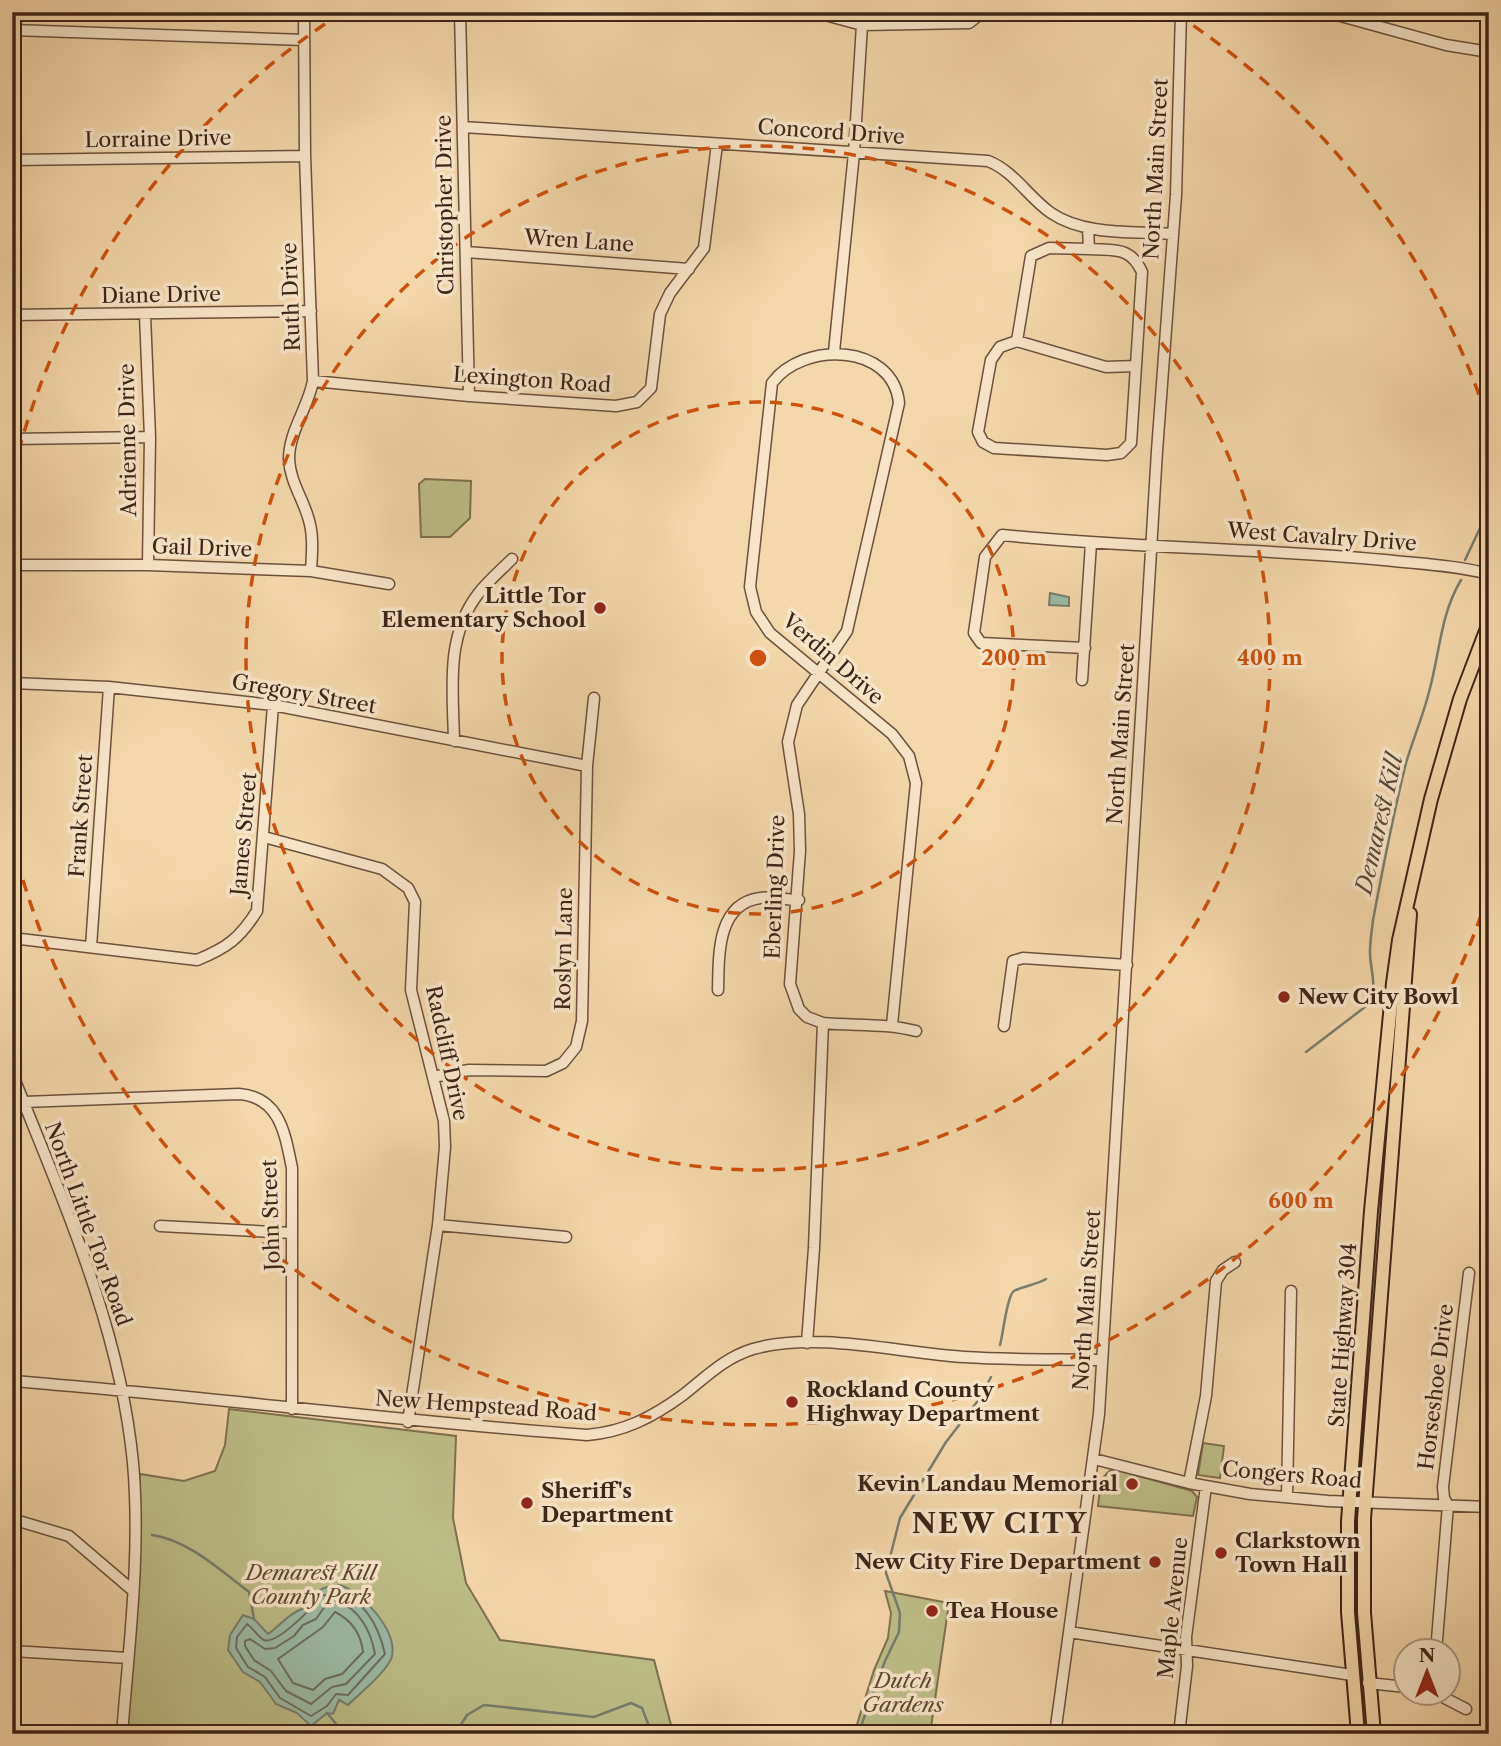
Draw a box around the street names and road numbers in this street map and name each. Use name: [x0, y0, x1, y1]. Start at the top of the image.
street label: North Main Street: [1138, 77, 1173, 260]
street label: Concord Drive: [757, 114, 906, 149]
street label: Christopher Drive: [430, 115, 459, 295]
street label: Lorraine Drive: [84, 125, 232, 152]
street label: Wren Lane: [522, 224, 635, 257]
street label: Ruth Drive: [276, 242, 305, 352]
street label: Diane Drive: [101, 281, 221, 308]
street label: Lexington Road: [452, 362, 612, 398]
street label: Adrienne Drive: [114, 363, 141, 518]
street label: West Cavalry Drive: [1225, 517, 1418, 556]
street label: Gail Drive: [151, 533, 253, 562]
street label: Verdin Drive: [777, 607, 889, 709]
street label: North Main Street: [1102, 642, 1139, 825]
street label: Gregory Street: [230, 669, 379, 719]
street label: Frank Street: [64, 753, 97, 878]
street label: James Street: [225, 771, 261, 900]
street label: Eberling Drive: [759, 814, 790, 960]
street label: Roslyn Lane: [550, 887, 577, 1011]
street label: Radcliff Drive: [421, 983, 474, 1123]
street label: North Little Tor Road: [40, 1118, 137, 1329]
street label: John Street: [256, 1158, 285, 1274]
street label: North Main Street: [1068, 1208, 1105, 1391]
street label: State Highway 304: [1324, 1242, 1361, 1428]
street label: Horseshoe Drive: [1413, 1302, 1458, 1471]
street label: New Hempstead Road: [374, 1385, 598, 1426]
street label: Congers Road: [1221, 1456, 1363, 1493]
street label: Maple Avenue: [1153, 1536, 1192, 1680]

